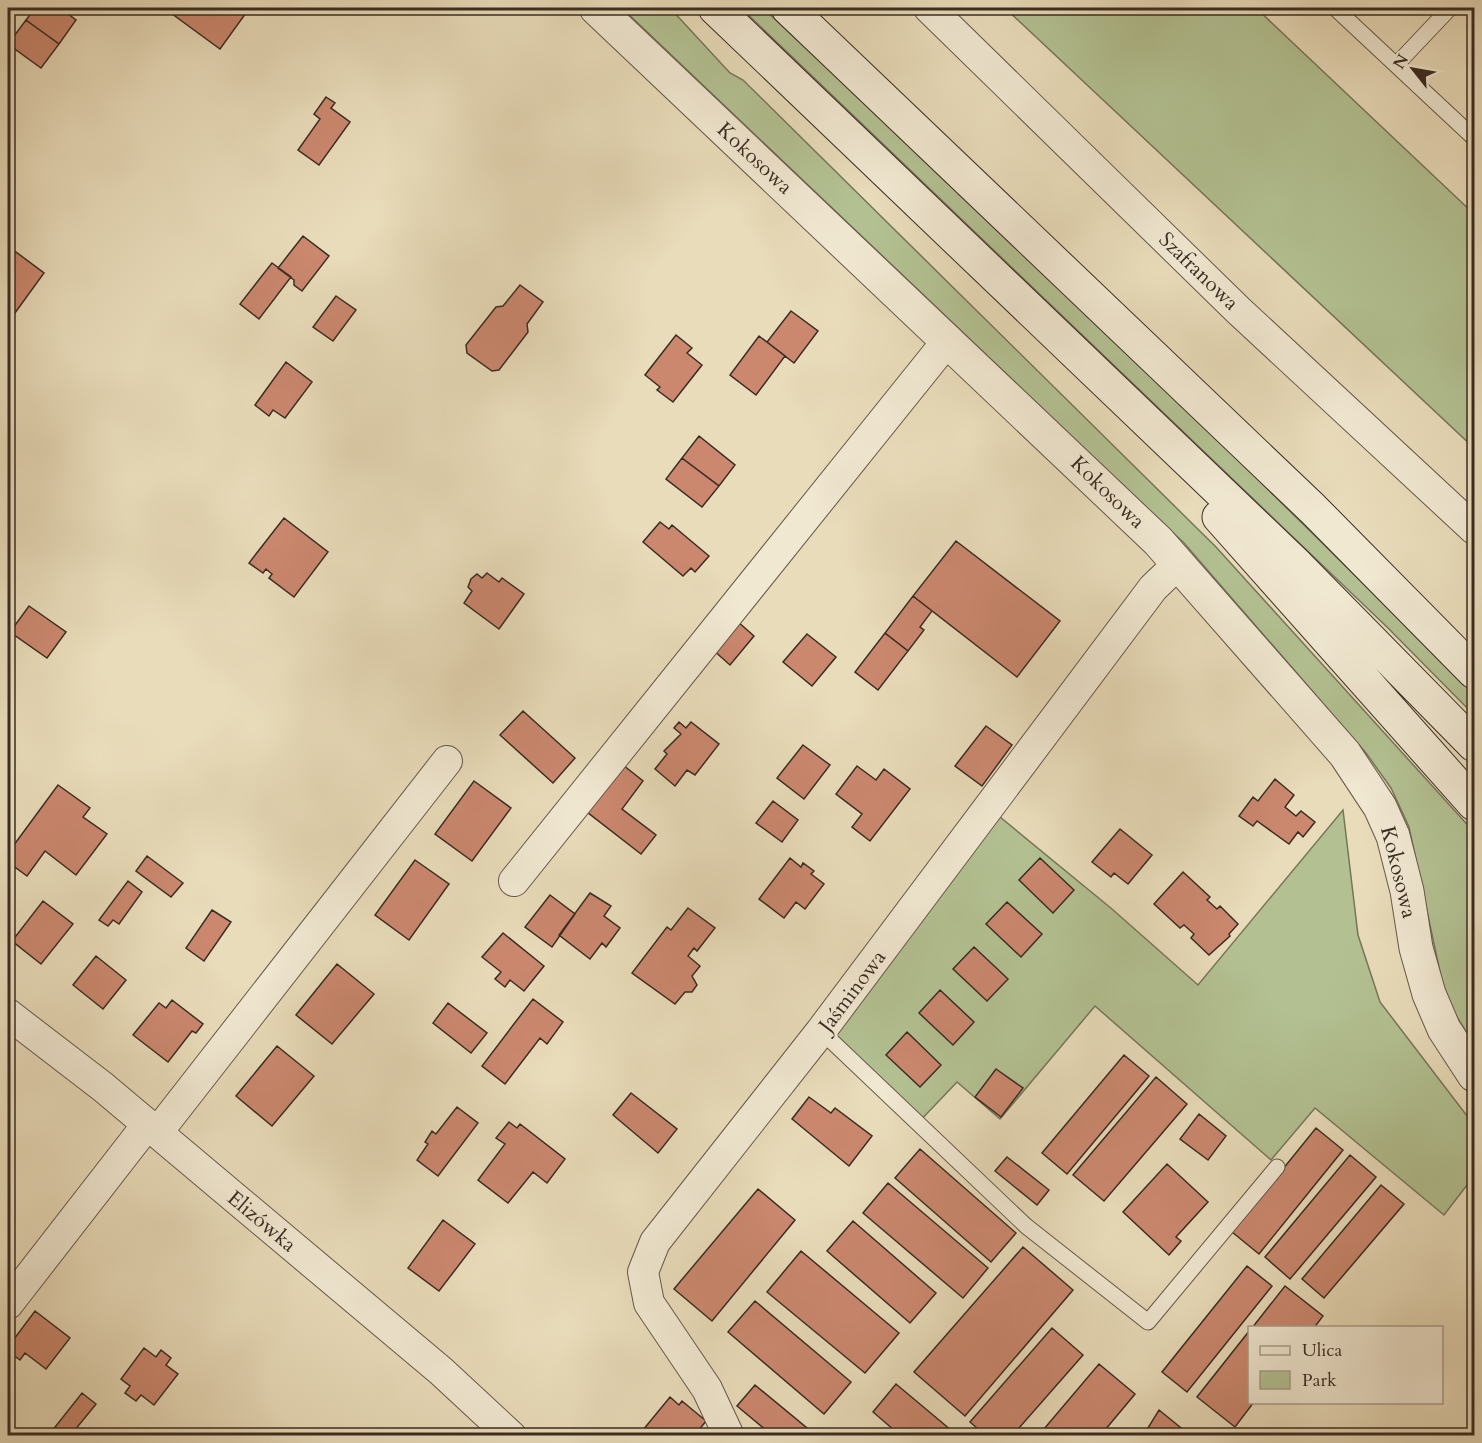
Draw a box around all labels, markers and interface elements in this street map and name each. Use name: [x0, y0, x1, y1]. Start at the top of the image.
north arrow: [1383, 39, 1443, 99]
text: N: [1388, 50, 1414, 73]
street label: Kokosowa: [710, 116, 799, 201]
street label: Szafranowa: [1152, 226, 1245, 317]
street label: Kokosowa: [1064, 449, 1151, 535]
street label: Kokosowa: [1373, 823, 1424, 921]
street label: Jaśminowa: [810, 944, 893, 1041]
street label: Elizówka: [221, 1184, 302, 1259]
legend: [1248, 1326, 1443, 1404]
text: Ulica: [1302, 1338, 1343, 1363]
text: Park: [1302, 1368, 1337, 1393]

